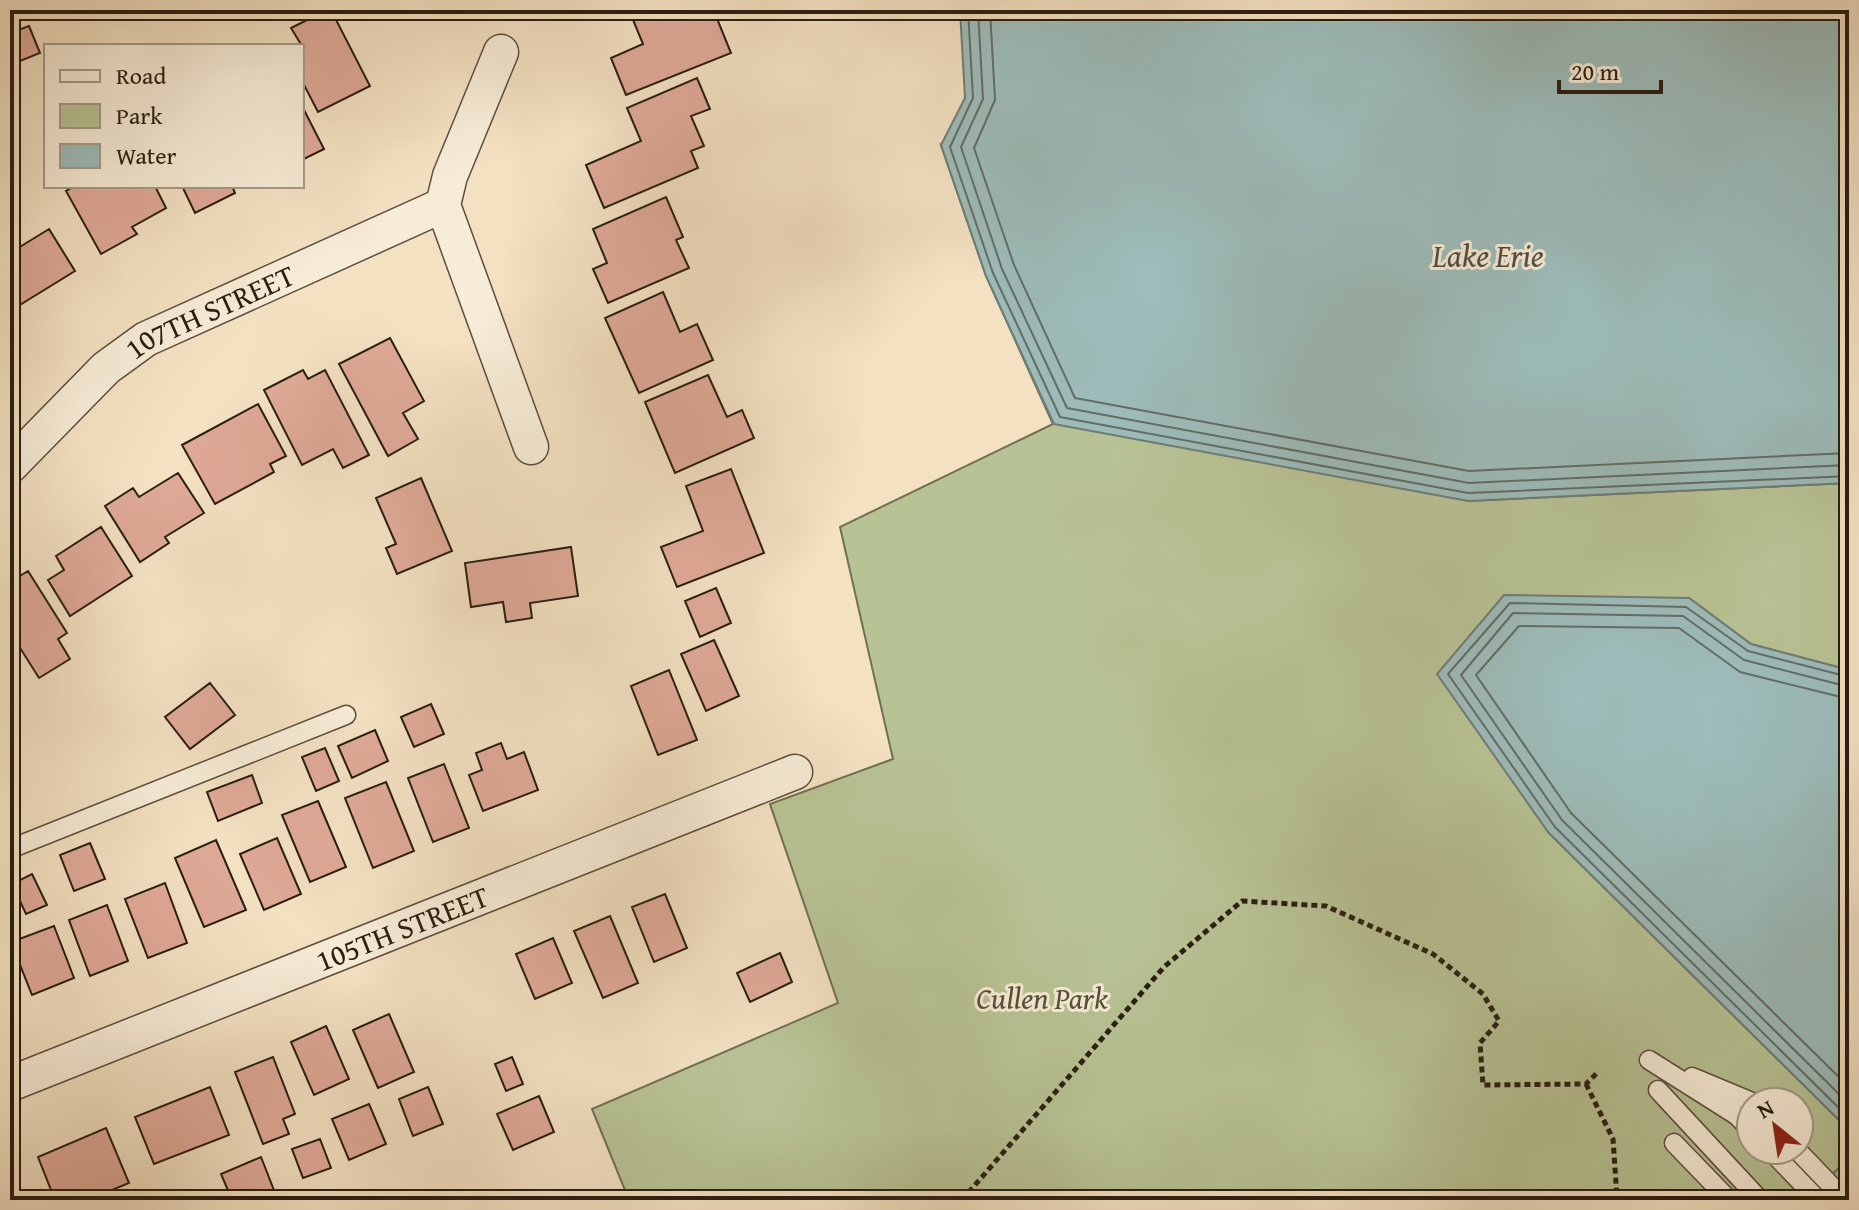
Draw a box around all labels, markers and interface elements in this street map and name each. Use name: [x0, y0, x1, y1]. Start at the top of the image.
legend: [44, 44, 304, 188]
scale bar: [1559, 44, 1661, 94]
text: 20 m: [1571, 54, 1619, 89]
text: Road: [116, 58, 166, 93]
text: Park: [116, 98, 163, 133]
text: Water: [116, 138, 177, 173]
water label: Lake Erie: [1431, 232, 1544, 279]
street label: 107TH STREET: [115, 253, 302, 370]
street label: 105TH STREET: [309, 874, 495, 982]
park label: Cullen Park: [976, 976, 1108, 1020]
north arrow: [1735, 1086, 1815, 1166]
text: N: [1751, 1091, 1780, 1126]

